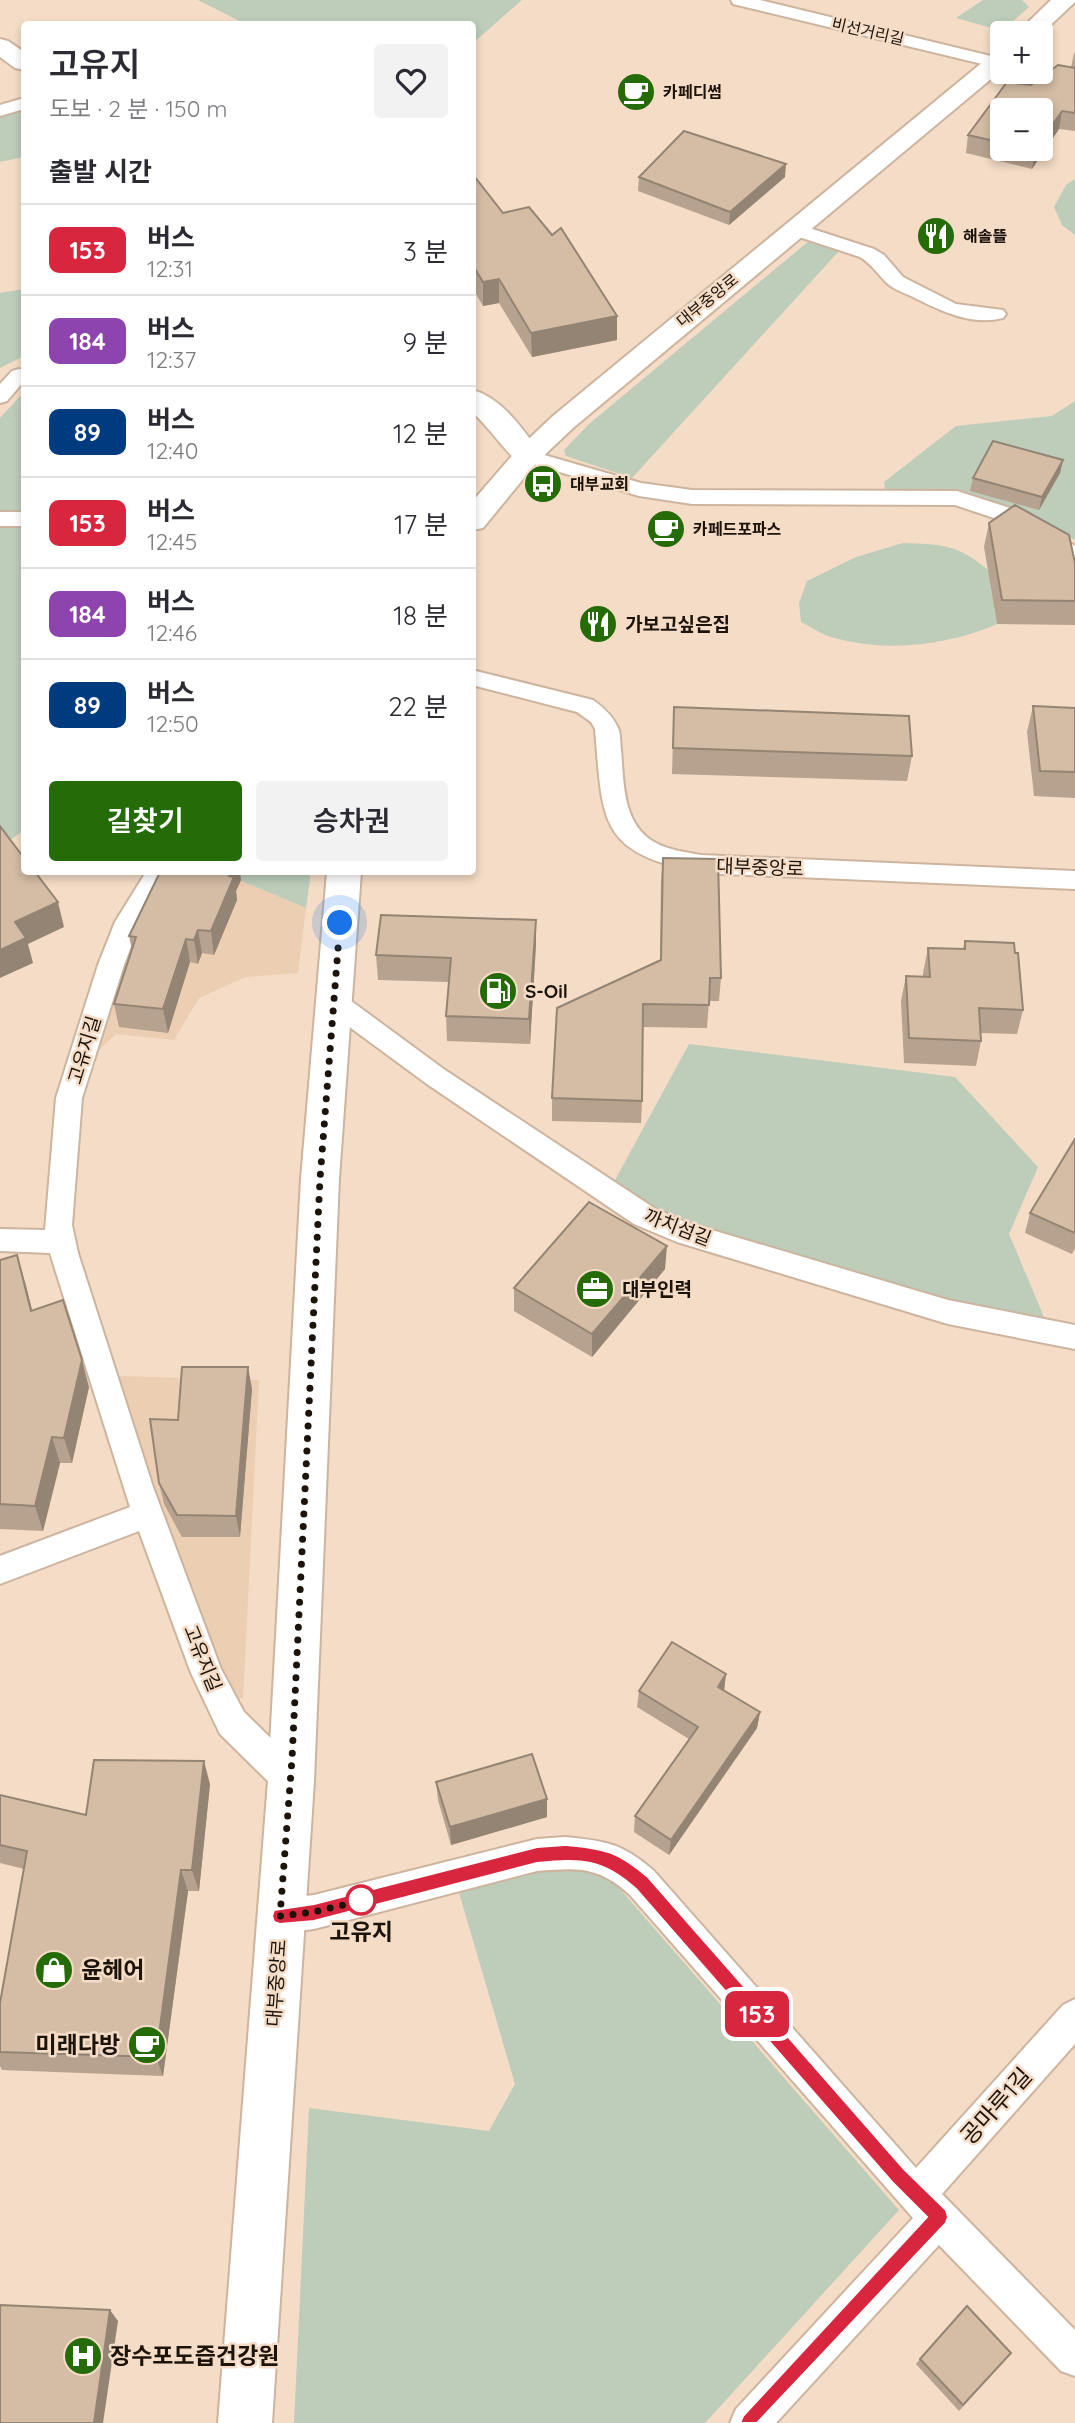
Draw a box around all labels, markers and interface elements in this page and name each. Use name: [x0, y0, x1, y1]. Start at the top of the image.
street label: 비선거리길: [830, 13, 906, 49]
map controls: [990, 21, 1053, 161]
button: +: [990, 21, 1053, 84]
text: 고유지: [49, 43, 140, 84]
button: heart: [374, 44, 448, 118]
cafe icon: 카페디썸: [615, 71, 657, 113]
place label: 카페디썸: [663, 82, 722, 102]
text: 도보 · 2 분 · 150 m: [49, 94, 228, 123]
button: −: [990, 98, 1053, 161]
text: 출발 시간: [49, 155, 152, 188]
restaurant icon: 해솔뜰: [915, 215, 957, 257]
text: 버스: [147, 221, 195, 254]
place label: 해솔뜰: [963, 226, 1007, 246]
text: 153: [69, 235, 106, 265]
text: 3 분: [403, 235, 448, 268]
text: 12:31: [147, 254, 193, 283]
street label: 대부중앙로: [672, 269, 742, 331]
text: 버스: [147, 312, 195, 345]
text: 184: [69, 326, 106, 356]
text: 9 분: [402, 326, 448, 359]
text: 12:37: [147, 345, 196, 374]
text: 버스: [147, 403, 195, 436]
text: 89: [74, 417, 101, 447]
text: 12 분: [393, 417, 448, 450]
text: 12:40: [147, 436, 198, 465]
bus stop icon: 대부교회: [522, 463, 564, 505]
place label: 대부교회: [570, 474, 629, 494]
text: 버스: [147, 494, 195, 527]
text: 153: [69, 508, 106, 538]
text: 17 분: [394, 508, 448, 541]
cafe icon: 카페드포파스: [645, 508, 687, 550]
place label: 카페드포파스: [693, 519, 782, 539]
text: 12:45: [147, 527, 197, 556]
text: 버스: [147, 585, 195, 618]
text: 184: [69, 599, 106, 629]
text: 18 분: [393, 599, 448, 632]
restaurant icon: 가보고싶은집: [577, 603, 619, 645]
place label: 가보고싶은집: [625, 612, 730, 636]
text: 12:46: [147, 618, 197, 647]
text: 버스: [147, 676, 195, 709]
text: 89: [74, 690, 101, 720]
text: 22 분: [388, 690, 448, 723]
text: 12:50: [147, 709, 199, 738]
button: 길찾기: [49, 781, 242, 861]
button: 승차권: [256, 781, 448, 861]
street label: 대부중앙로: [716, 853, 804, 881]
your location: [322, 905, 357, 940]
fuel station icon: S-Oil: [477, 970, 519, 1012]
place label: S-Oil: [525, 979, 568, 1003]
street label: 고유지길: [62, 1013, 106, 1087]
street label: 까치섬길: [641, 1203, 715, 1251]
office icon: 대부인력: [574, 1268, 616, 1310]
place label: 대부인력: [622, 1277, 692, 1301]
street label: 고유지길: [179, 1621, 227, 1695]
marker: 고유지: [346, 1885, 376, 1915]
place label: 고유지: [329, 1917, 393, 1946]
street label: 대부중앙로: [261, 1939, 291, 2027]
shop icon: 윤헤어: [33, 1949, 75, 1991]
place label: 윤헤어: [81, 1955, 144, 1984]
line badge: 153: [717, 1991, 797, 2037]
text: 153: [739, 1999, 775, 2029]
cafe icon: 미래다방: [126, 2024, 168, 2066]
place label: 미래다방: [35, 2030, 120, 2059]
street label: 공마루1길: [954, 2061, 1038, 2150]
hospital icon: 장수포도즙건강원: [62, 2335, 104, 2377]
place label: 장수포도즙건강원: [110, 2341, 279, 2370]

